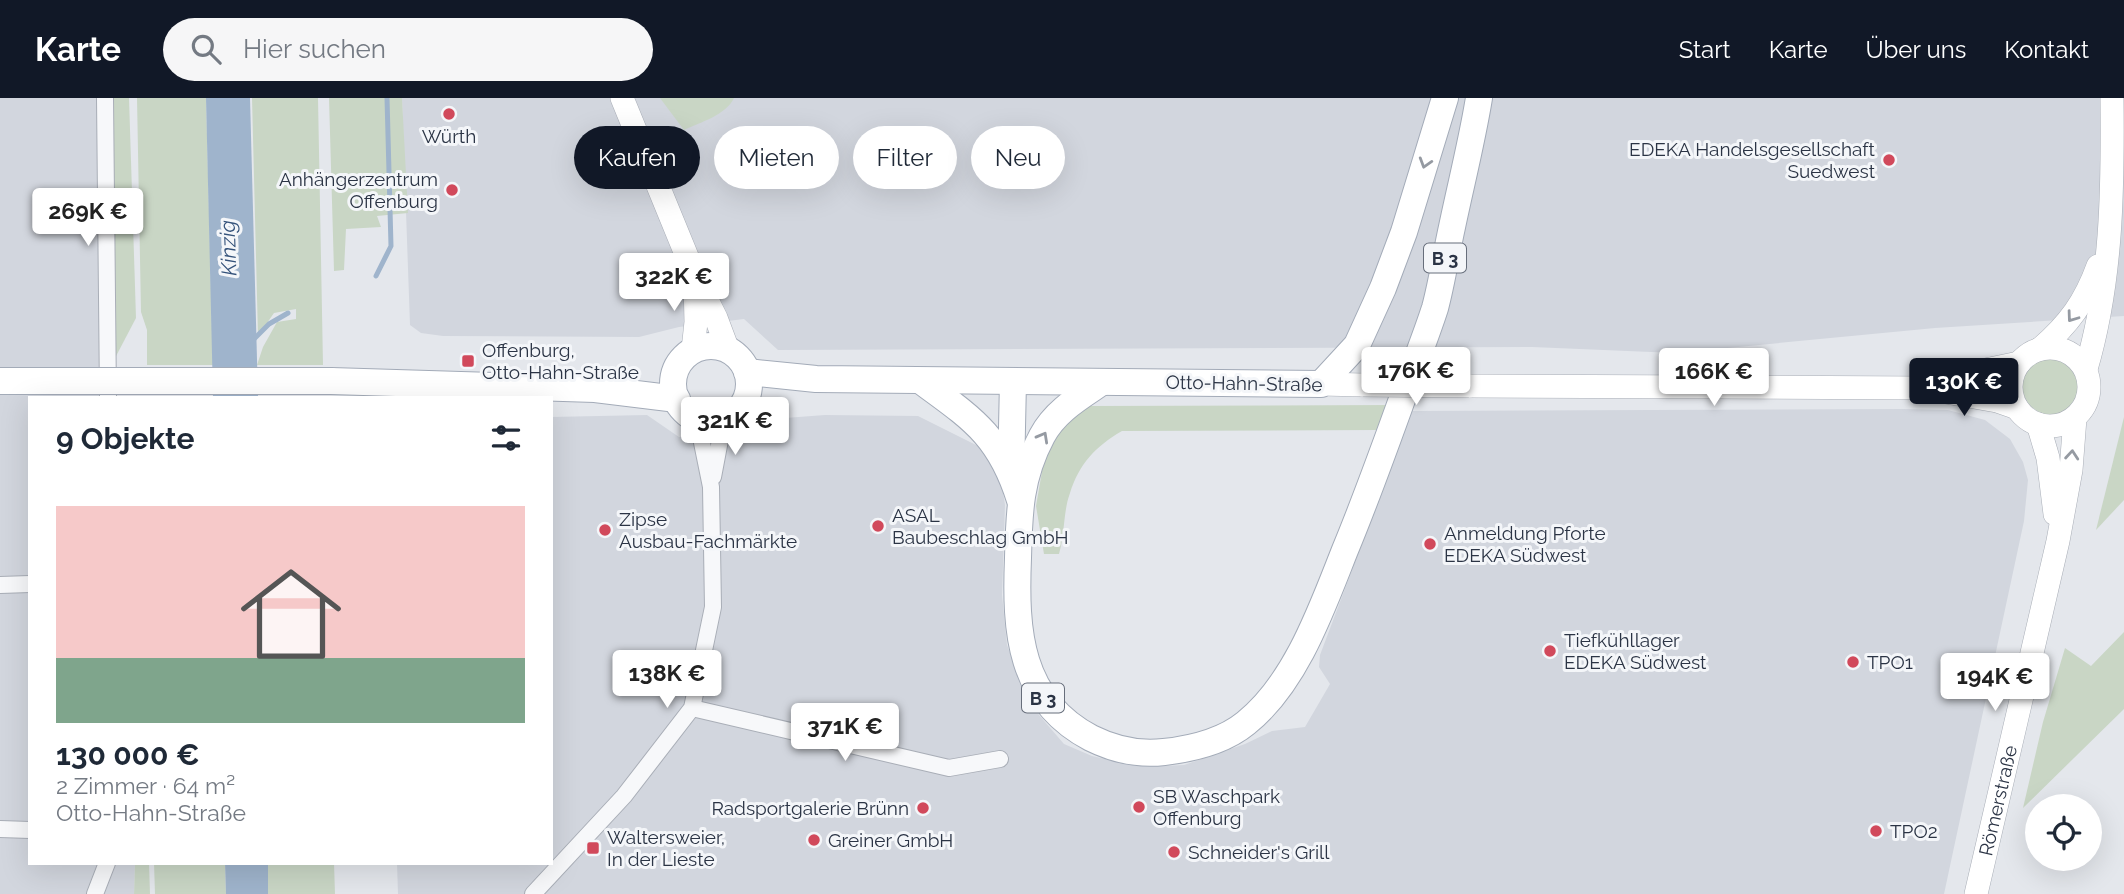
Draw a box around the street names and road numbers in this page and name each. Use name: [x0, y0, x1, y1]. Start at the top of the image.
road number: B 3: [1424, 244, 1466, 272]
street label: Otto-Hahn-Straße: [1165, 371, 1323, 395]
road number: B 3: [1022, 684, 1064, 712]
street label: Römerstraße: [1974, 743, 2021, 858]

